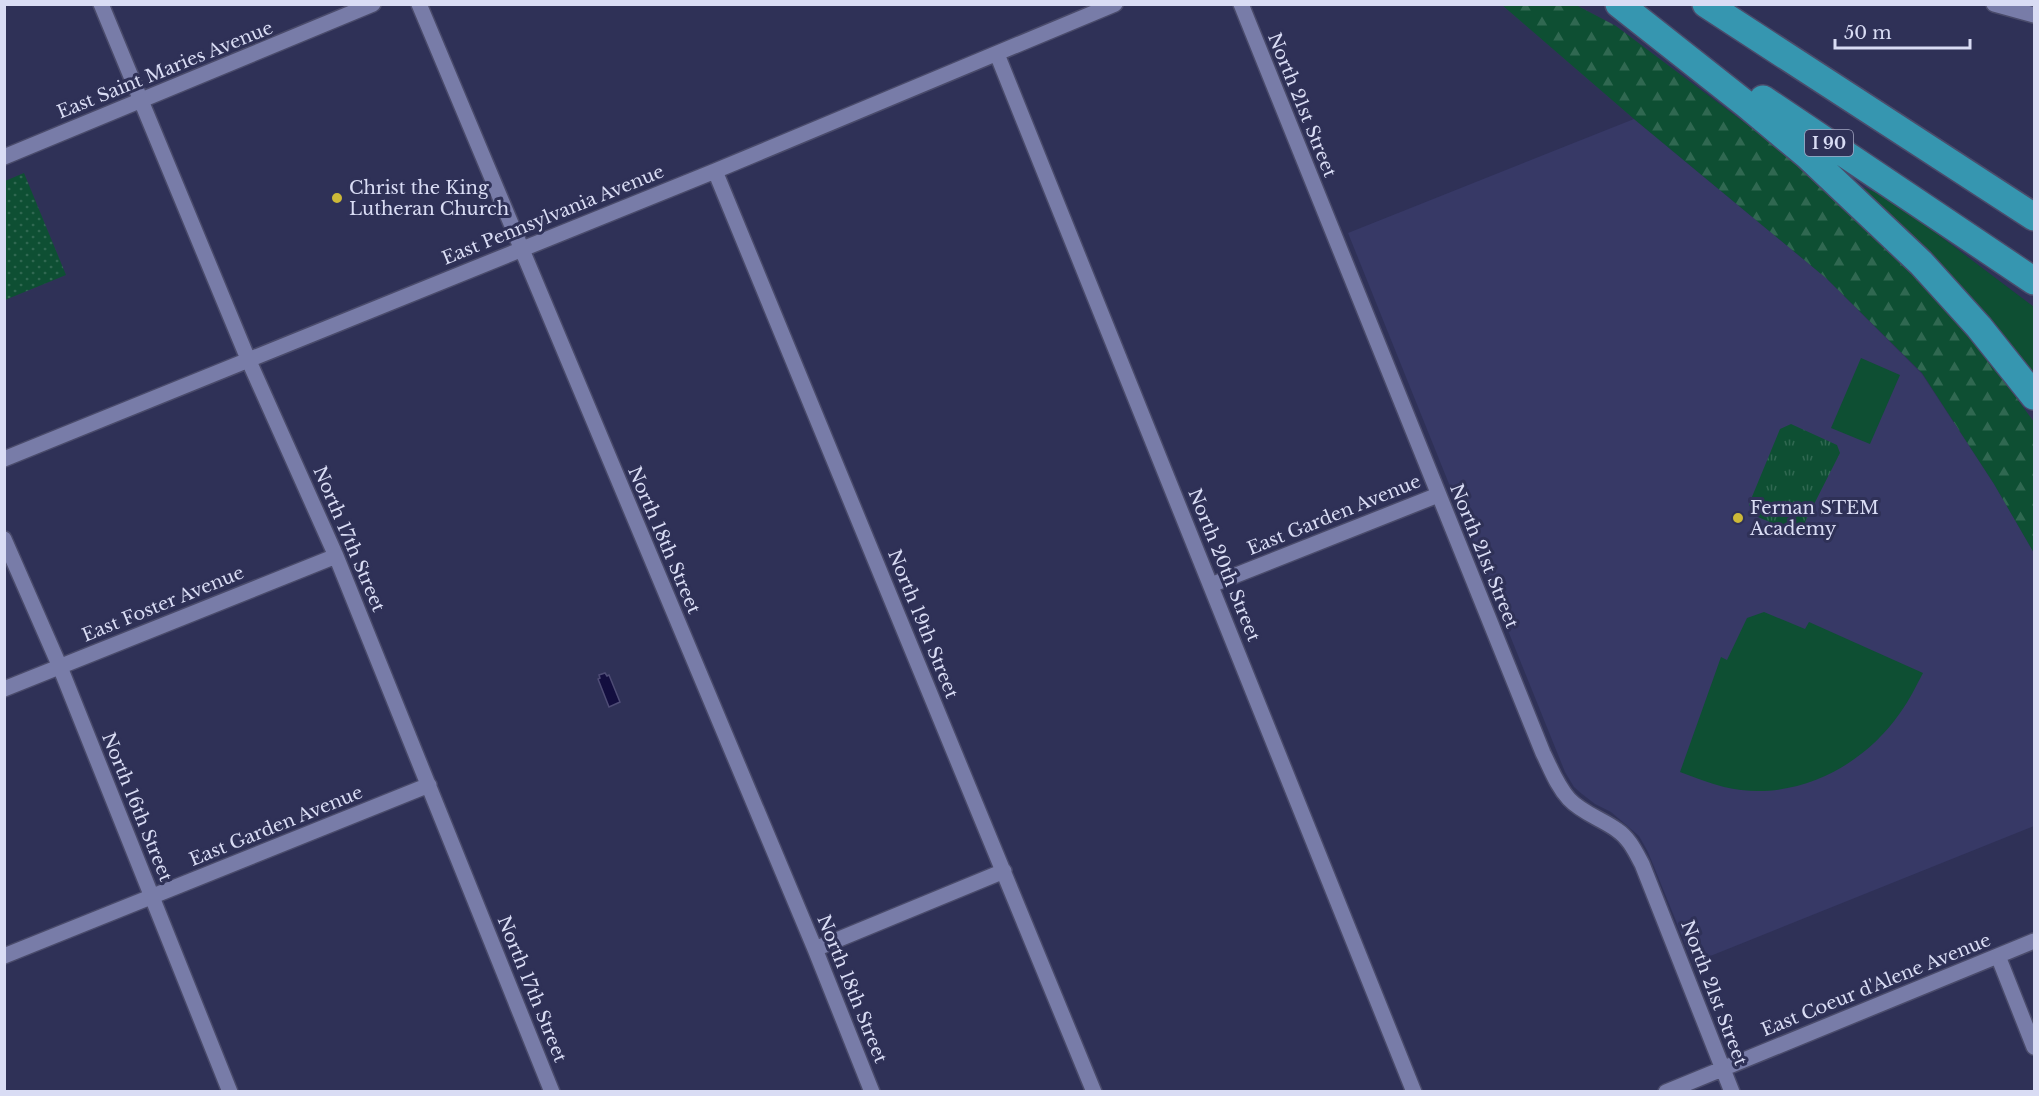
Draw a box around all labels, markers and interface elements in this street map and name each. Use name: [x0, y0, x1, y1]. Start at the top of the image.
scale bar: [1835, 12, 1970, 50]
street label: East Saint Maries Avenue: [54, 17, 276, 123]
text: 50 m: [1844, 22, 1892, 44]
street label: North 21st Street: [1263, 30, 1341, 181]
road number: I 90: [1805, 130, 1853, 156]
street label: East Pennsylvania Avenue: [439, 160, 667, 270]
place label: Christ the King Lutheran Church: [349, 177, 509, 220]
marker: Christ the King Lutheran Church: [330, 191, 344, 205]
street label: North 17th Street: [308, 463, 390, 615]
street label: North 18th Street: [623, 463, 705, 617]
street label: East Garden Avenue: [1244, 470, 1424, 560]
street label: North 21st Street: [1445, 481, 1523, 632]
street label: North 20th Street: [1183, 485, 1265, 645]
place label: Fernan STEM Academy: [1749, 497, 1879, 540]
marker: Fernan STEM Academy: [1731, 511, 1745, 525]
street label: North 19th Street: [883, 546, 963, 702]
street label: East Foster Avenue: [79, 561, 247, 647]
street label: North 16th Street: [97, 729, 177, 885]
street label: East Garden Avenue: [186, 781, 366, 871]
street label: North 18th Street: [812, 912, 892, 1066]
street label: North 17th Street: [493, 913, 571, 1066]
street label: North 21st Street: [1676, 917, 1752, 1069]
street label: East Coeur d'Alene Avenue: [1758, 929, 1994, 1041]

